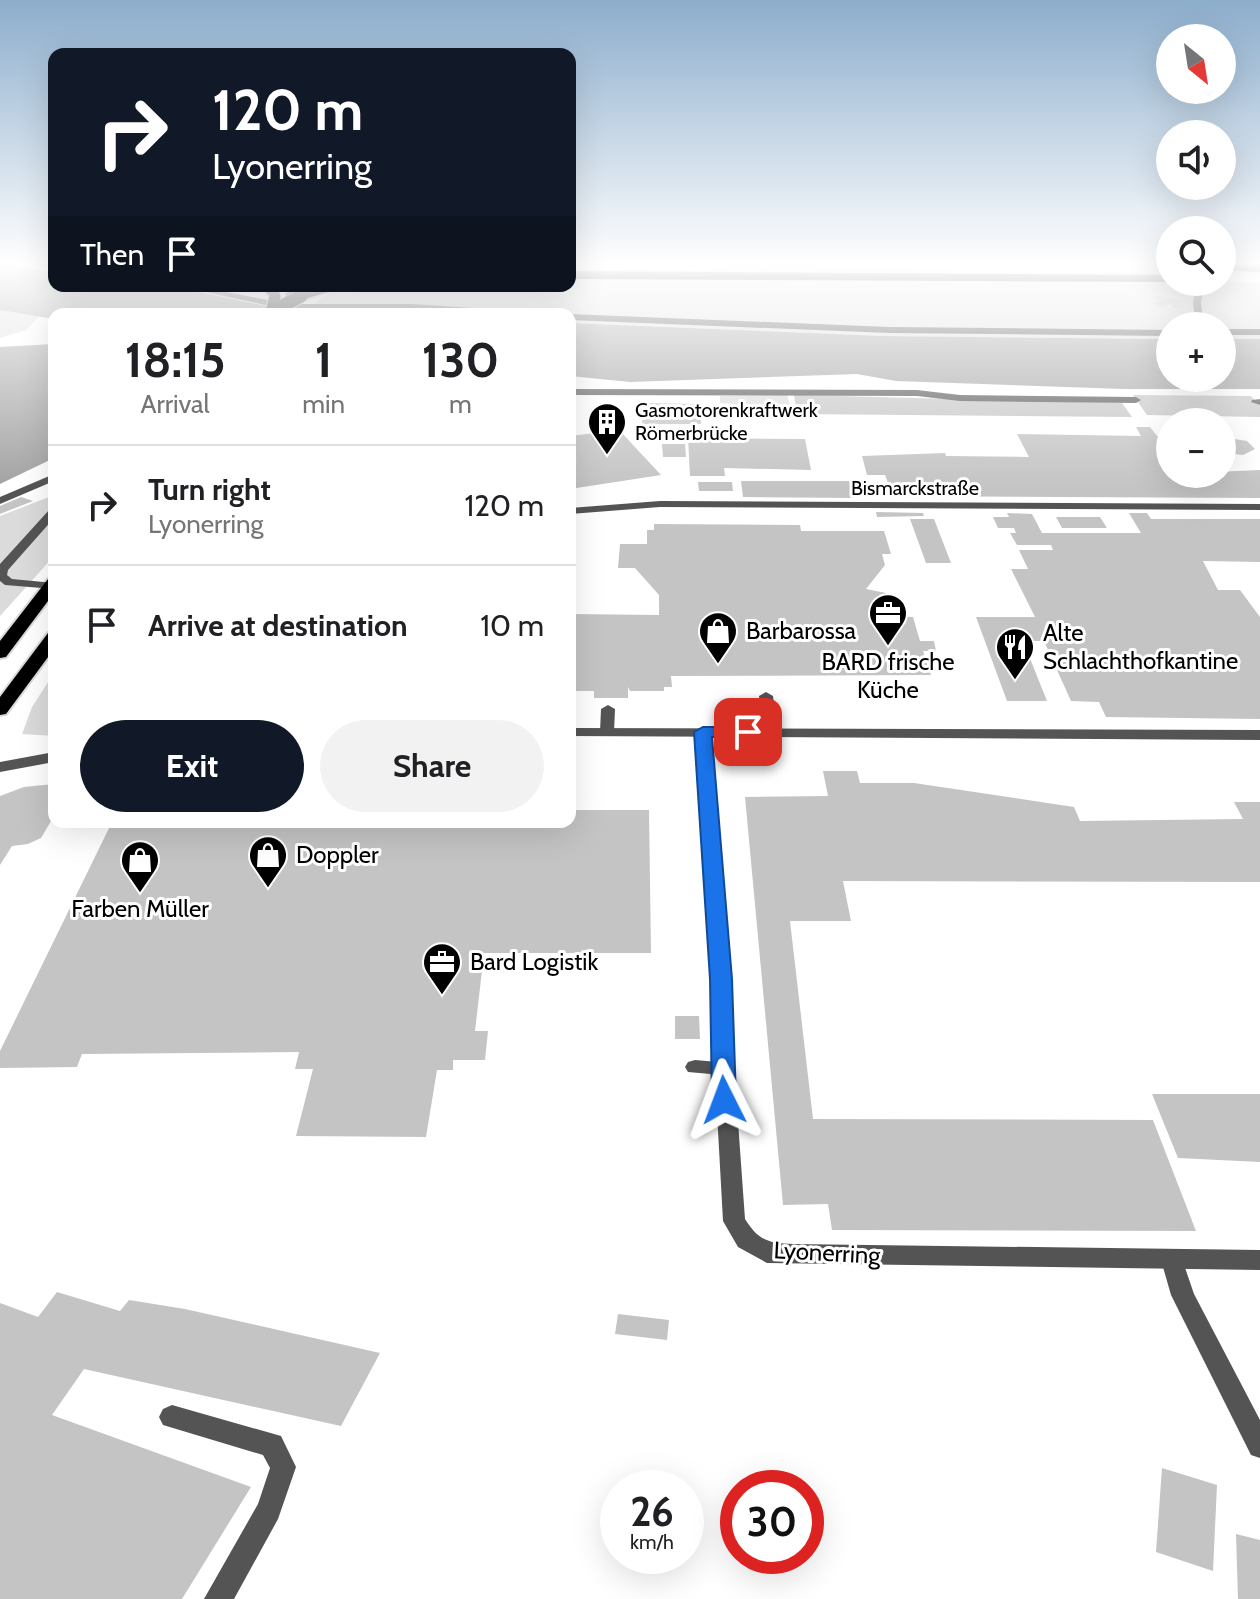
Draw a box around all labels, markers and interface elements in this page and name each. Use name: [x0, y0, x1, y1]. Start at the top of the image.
north arrow: [1156, 24, 1236, 104]
map controls: [1156, 24, 1236, 488]
text: 120 m: [212, 76, 363, 144]
icon: right: [80, 80, 184, 184]
button: sound: [1156, 120, 1236, 200]
text: Lyonerring: [212, 144, 372, 188]
button: search: [1156, 216, 1236, 296]
icon: arrive: [160, 232, 204, 276]
text: Then: [80, 236, 144, 273]
button: +: [1156, 312, 1236, 392]
text: 18:15: [125, 331, 226, 389]
text: 1: [315, 331, 333, 389]
text: 130: [422, 331, 499, 389]
text: Arrival: [141, 388, 210, 420]
text: min: [302, 388, 345, 420]
text: m: [449, 388, 472, 420]
place label: Gasmotorenkraftwerk Römerbrücke: [635, 398, 818, 445]
building icon: Gasmotorenkraftwerk Römerbrücke: [586, 401, 628, 456]
button: −: [1156, 408, 1236, 488]
text: Turn right: [148, 471, 271, 508]
street label: Bismarckstraße: [851, 476, 979, 500]
icon: right: [80, 483, 124, 527]
text: 120 m: [464, 487, 544, 524]
text: Lyonerring: [148, 508, 264, 540]
office icon: BARD frische Küche: [867, 592, 909, 647]
icon: arrive: [80, 603, 124, 647]
text: Arrive at destination: [148, 607, 408, 644]
text: 10 m: [480, 607, 544, 644]
shop icon: Barbarossa: [697, 610, 739, 665]
place label: Barbarossa: [746, 616, 857, 645]
place label: Alte Schlachthofkantine: [1043, 618, 1238, 675]
restaurant icon: Alte Schlachthofkantine: [994, 626, 1036, 681]
place label: BARD frische Küche: [821, 647, 955, 704]
pin: [714, 698, 782, 766]
icon: arrive: [726, 710, 770, 754]
button: Exit: [80, 720, 304, 812]
button: Share: [320, 720, 544, 812]
shop icon: Doppler: [247, 834, 289, 889]
shop icon: Farben Müller: [119, 839, 161, 894]
place label: Doppler: [296, 840, 379, 869]
place label: Farben Müller: [71, 894, 209, 923]
office icon: Bard Logistik: [421, 941, 463, 996]
place label: Bard Logistik: [470, 947, 598, 976]
position arrow: [682, 1058, 766, 1142]
street label: Lyonerring: [773, 1235, 882, 1270]
speed limit sign: 30: [720, 1470, 824, 1574]
text: 26: [630, 1487, 674, 1536]
text: km/h: [630, 1530, 674, 1554]

